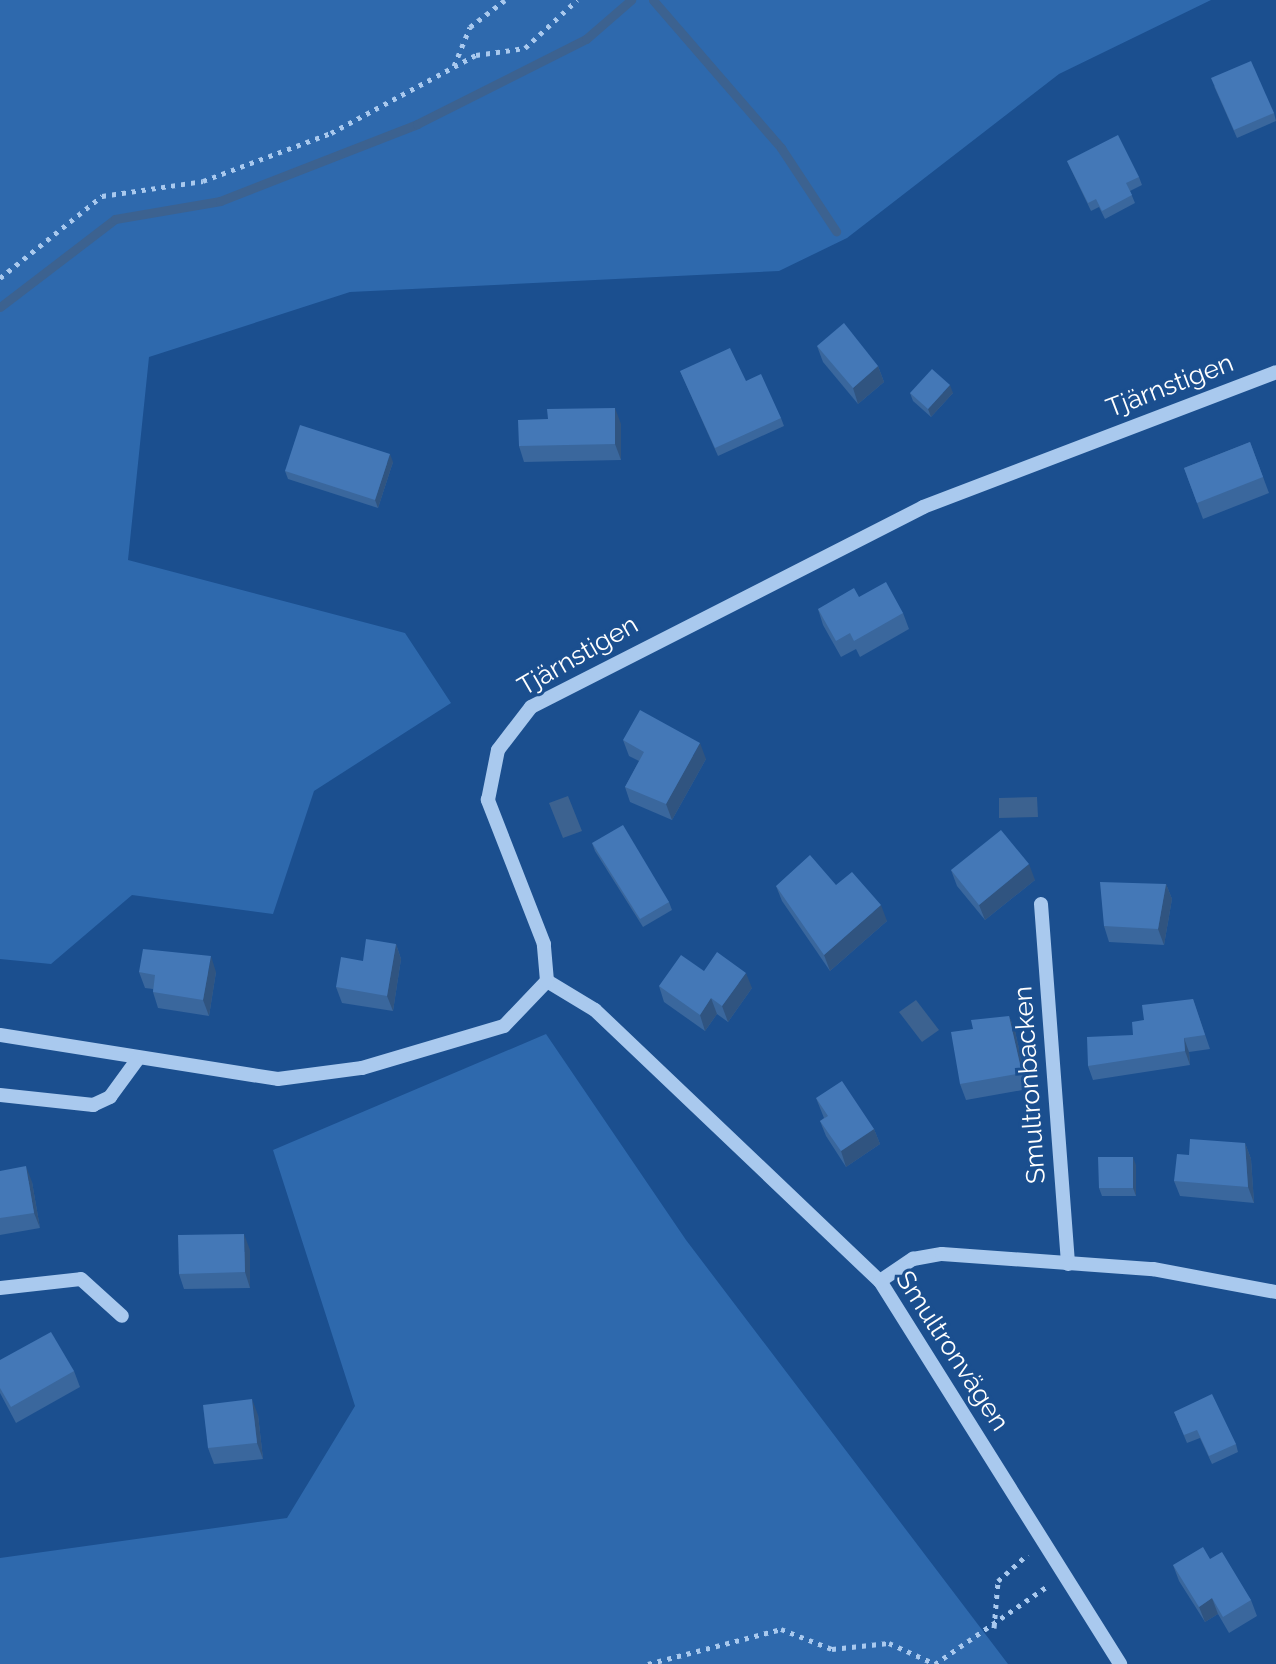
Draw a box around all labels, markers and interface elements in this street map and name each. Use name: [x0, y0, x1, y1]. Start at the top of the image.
street label: Tjärnstigen: [1102, 347, 1238, 425]
street label: Tjärnstigen: [512, 609, 644, 703]
street label: Smultronbacken: [1008, 985, 1052, 1185]
street label: Smultronvägen: [889, 1265, 1015, 1437]

